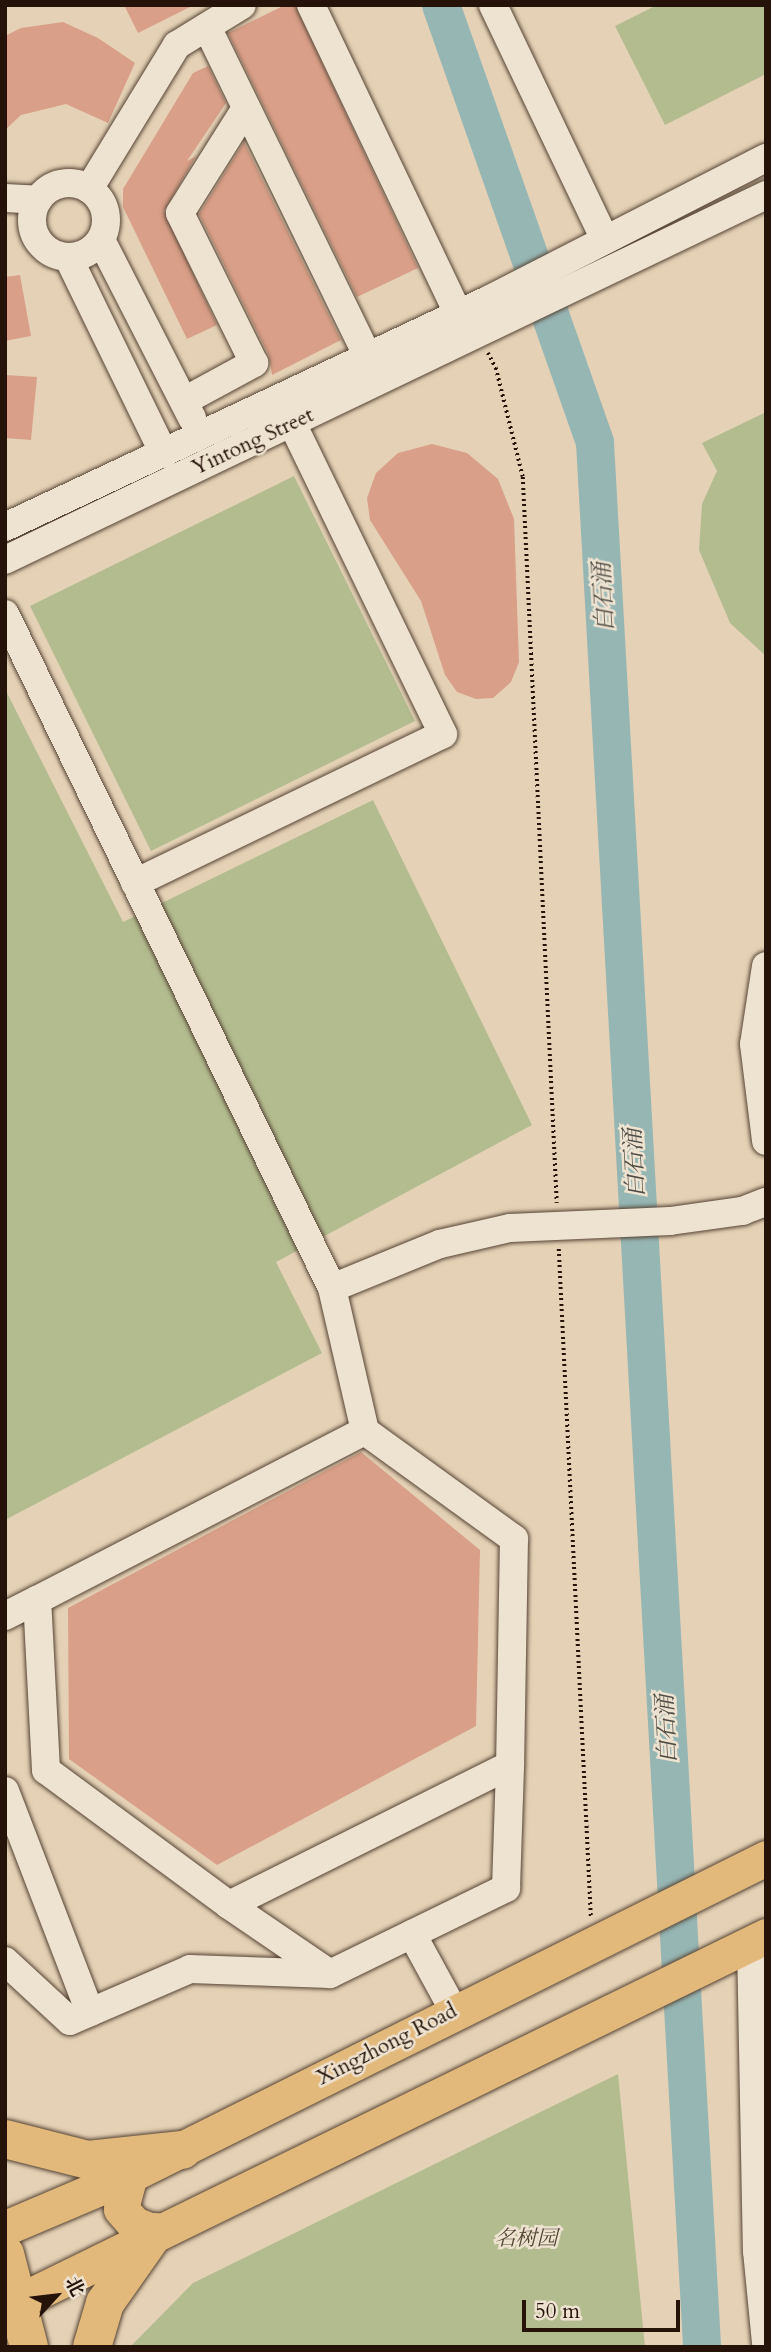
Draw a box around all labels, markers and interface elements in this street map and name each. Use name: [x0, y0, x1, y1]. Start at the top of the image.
street label: Yintong Street: [188, 403, 318, 481]
water label: 白石涌: [588, 562, 620, 632]
water label: 白石涌: [619, 1128, 651, 1198]
water label: 白石涌: [651, 1694, 683, 1764]
street label: Xingzhong Road: [313, 1999, 461, 2091]
park label: 名树园: [495, 2226, 557, 2252]
north arrow: [21, 2261, 91, 2331]
text: 北: [59, 2272, 91, 2301]
scale bar: [526, 2286, 684, 2330]
text: 50 m: [535, 2297, 580, 2326]

